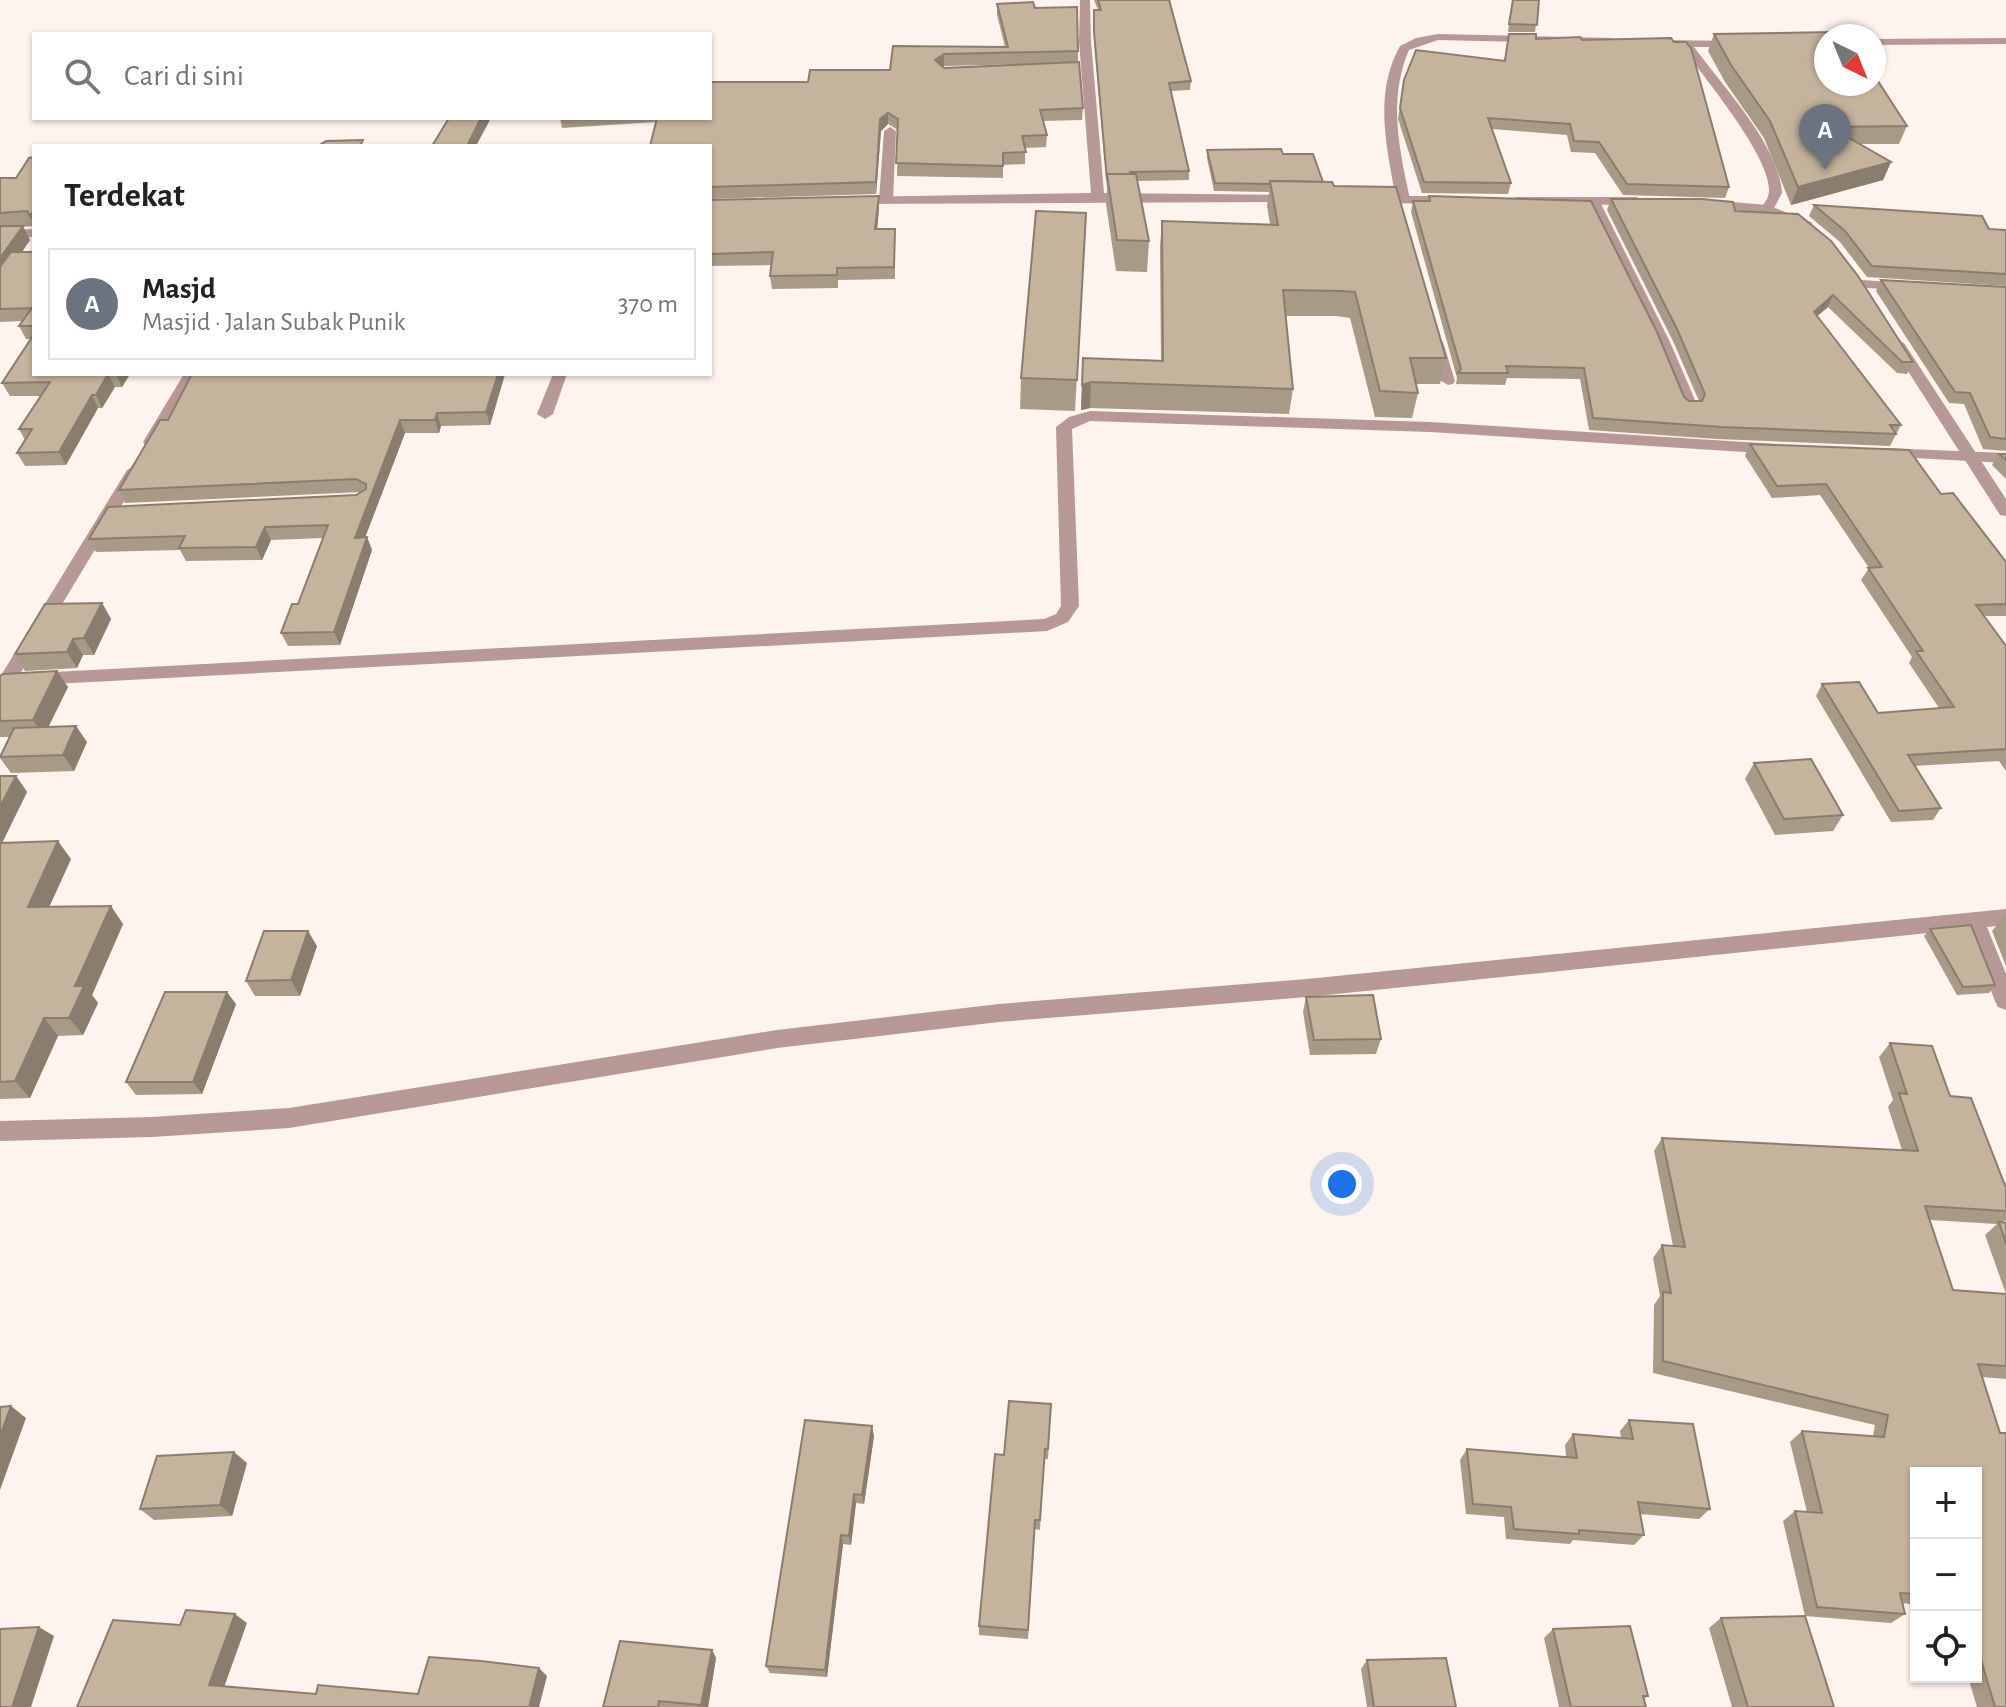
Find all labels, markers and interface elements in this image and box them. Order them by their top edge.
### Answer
north arrow [1814,24,1886,96]
search box [32,32,712,120]
icon: search [60,54,104,98]
text: Cari di sini [124,61,244,91]
pin: A [1799,104,1851,170]
text: Terdekat [64,179,185,213]
text: Masjd [142,274,216,304]
text: A [84,291,100,317]
text: 370 m [618,291,678,317]
text: Masjid · Jalan Subak Punik [142,309,405,335]
your location [1322,1164,1362,1204]
map controls [1910,1467,1982,1683]
button: + [1910,1467,1982,1539]
button: − [1910,1539,1982,1611]
button: locate [1910,1611,1982,1683]

